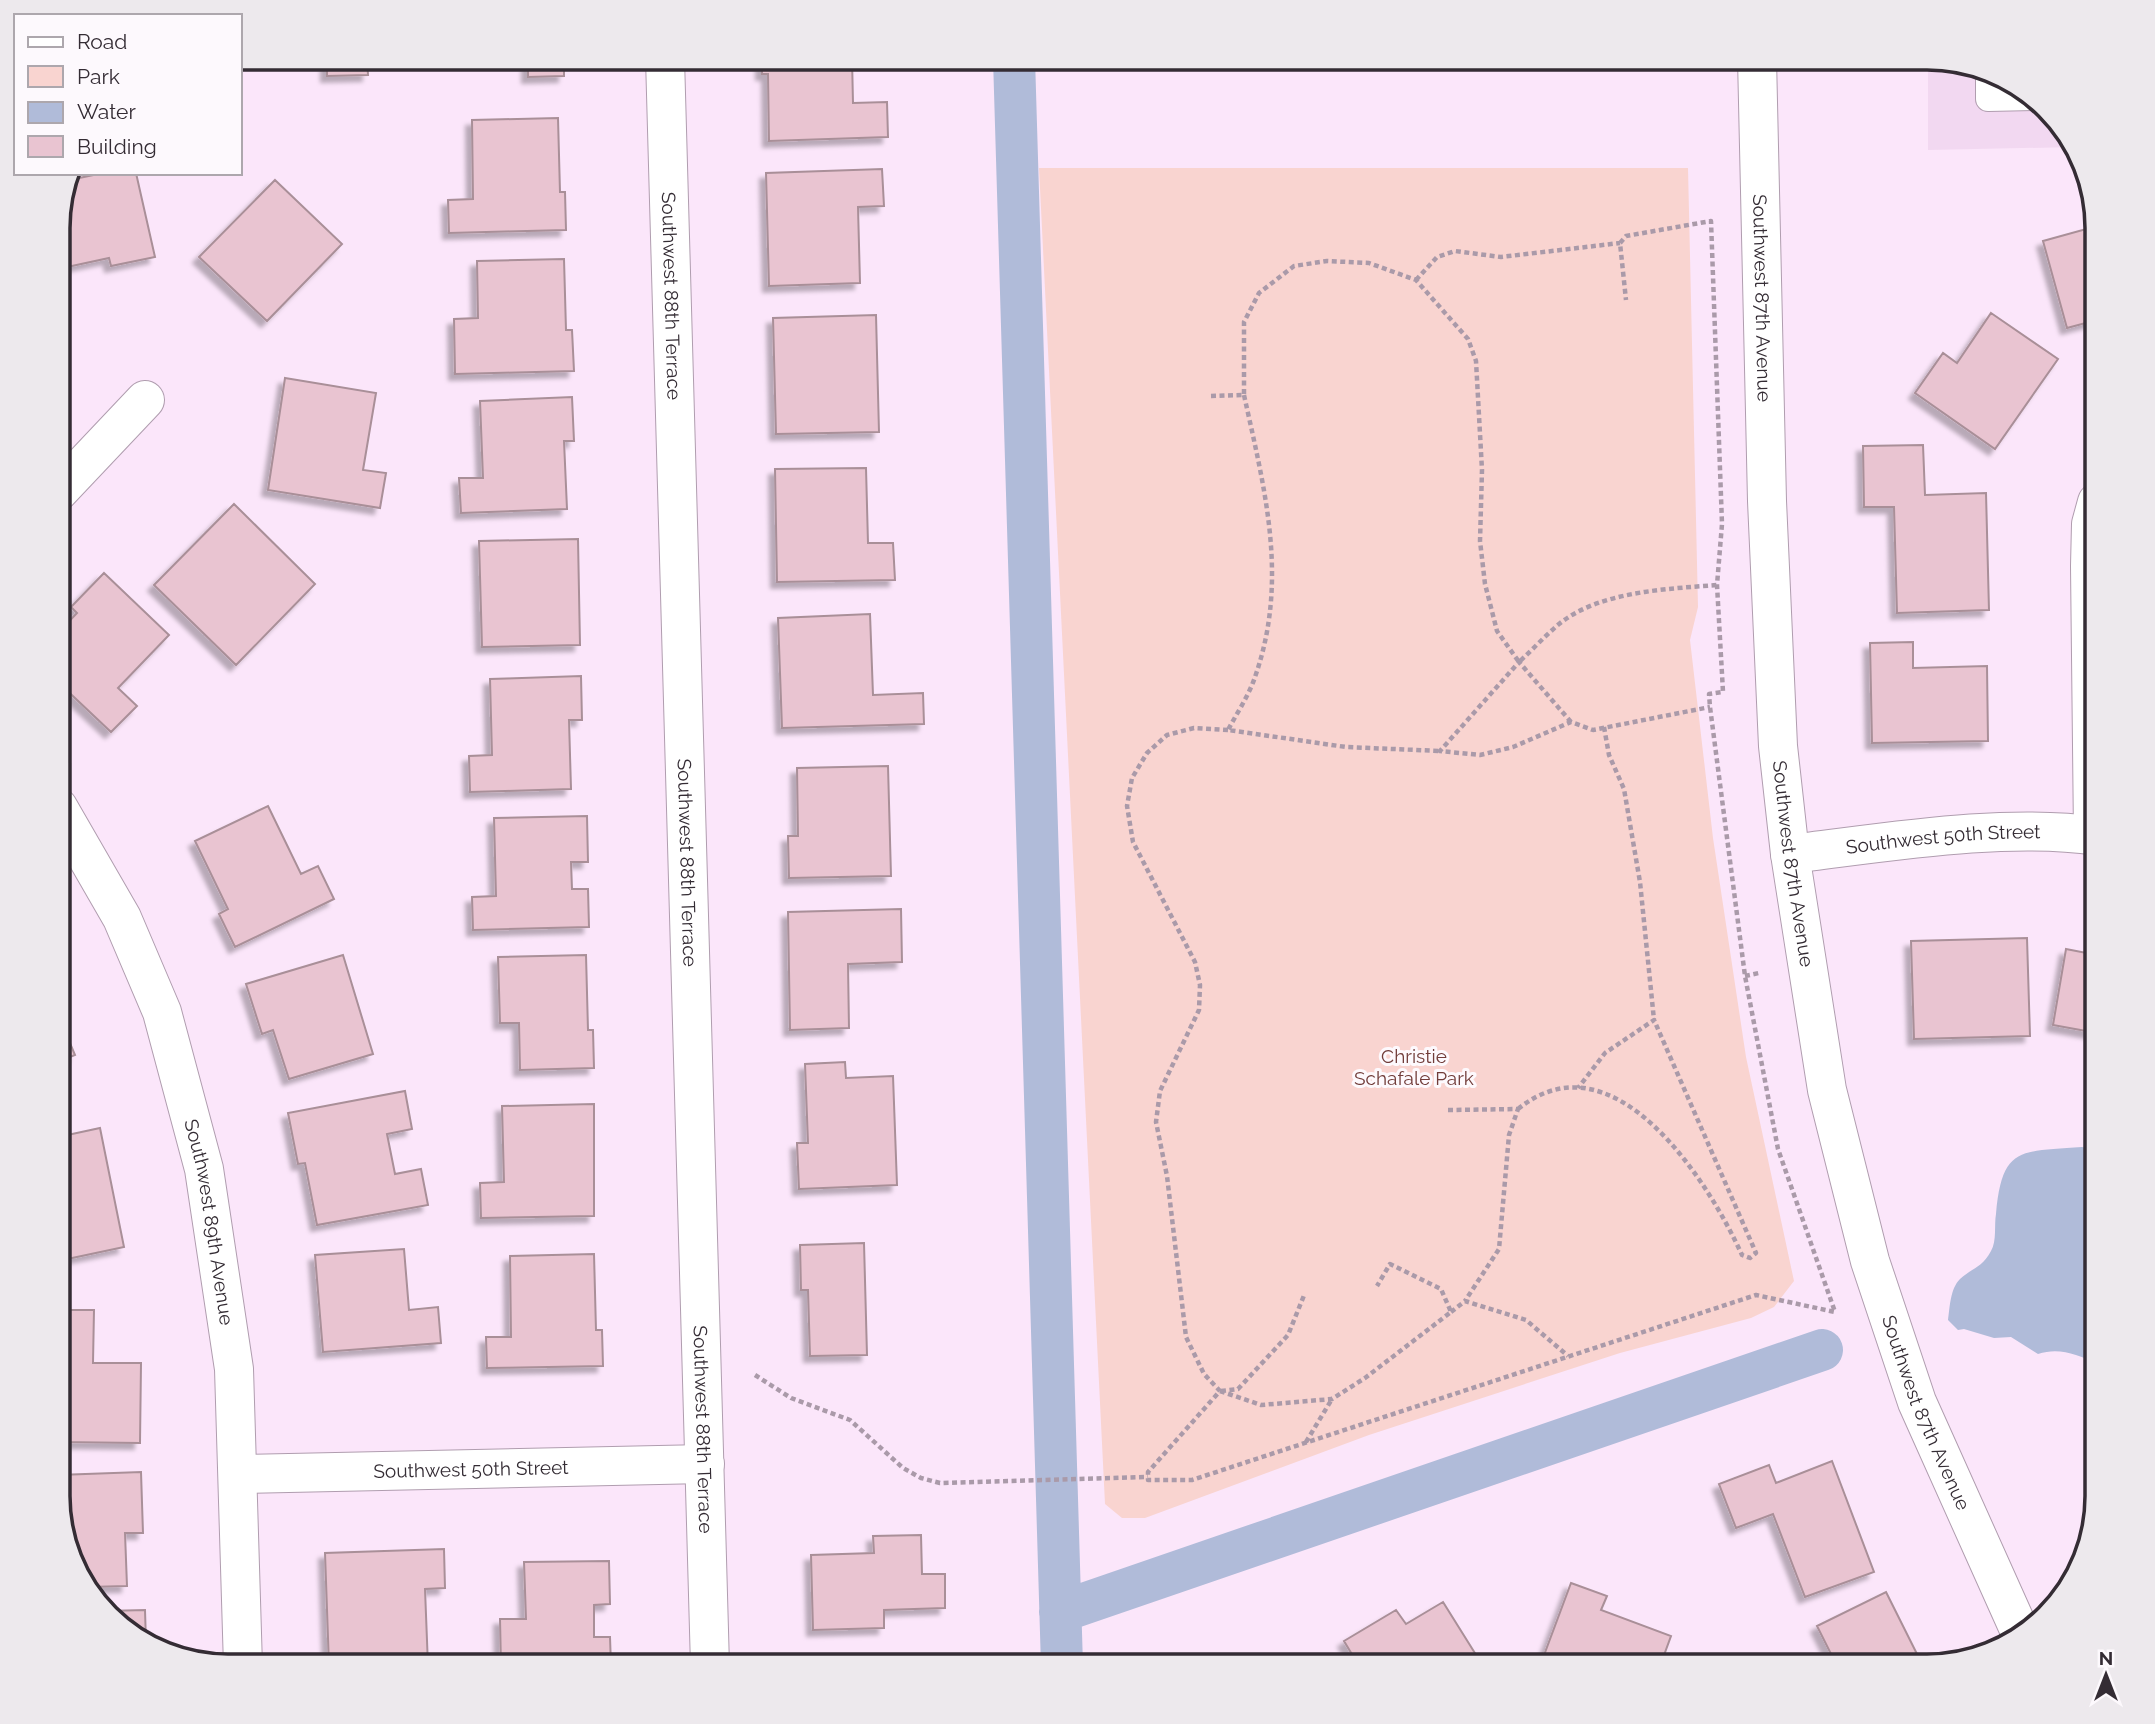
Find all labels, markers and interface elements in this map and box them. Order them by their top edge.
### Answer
legend [14,14,242,175]
text: Road [77,29,127,54]
text: Park [77,64,120,89]
text: Water [77,99,136,124]
text: Building [77,134,157,159]
street label: Southwest 88th Terrace [658,192,686,400]
street label: Southwest 87th Avenue [1749,194,1776,402]
street label: Southwest 88th Terrace [674,758,701,967]
street label: Southwest 87th Avenue [1769,759,1819,968]
street label: Southwest 50th Street [1844,820,2041,858]
park label: Christie Schafale Park [1354,1045,1474,1089]
street label: Southwest 89th Avenue [180,1117,238,1327]
street label: Southwest 87th Avenue [1878,1312,1975,1513]
street label: Southwest 88th Terrace [689,1325,717,1534]
street label: Southwest 50th Street [373,1456,569,1482]
north arrow [2071,1640,2141,1710]
text: N [2099,1647,2113,1669]

